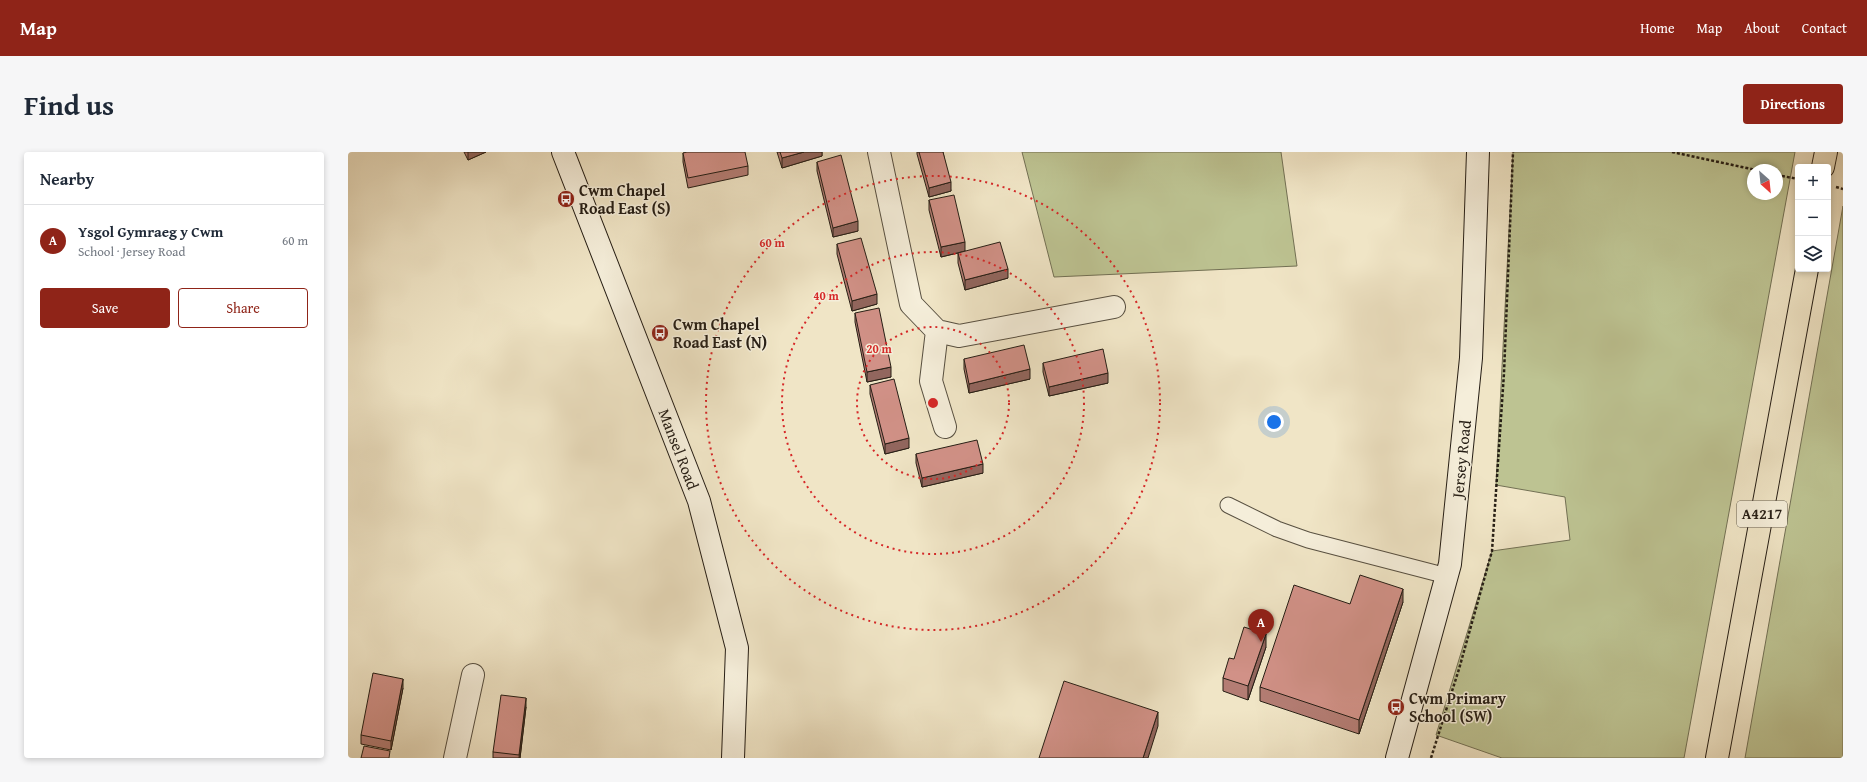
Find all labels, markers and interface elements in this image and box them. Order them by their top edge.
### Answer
text: Map [20,14,57,42]
text: Home [1640,18,1675,38]
text: Map [1697,18,1722,38]
text: About [1744,18,1780,38]
text: Contact [1802,18,1847,38]
text: Find us [24,84,114,125]
button: Directions [1743,84,1843,124]
north arrow [1747,164,1783,200]
map controls [1795,164,1831,272]
button: + [1795,164,1831,200]
text: Nearby [40,166,94,191]
place label: Cwm Chapel Road East (S) [579,178,671,220]
bus stop icon: Cwm Chapel Road East (S) [556,189,576,209]
button: − [1795,200,1831,236]
text: Ysgol Gymraeg y Cwm [78,221,223,242]
text: A [49,231,57,250]
text: 60 m [282,231,308,250]
text: 60 m [759,234,785,251]
button: layers [1795,236,1831,272]
text: School · Jersey Road [78,242,185,261]
text: 40 m [813,287,839,304]
button: Save [40,288,170,328]
button: Share [178,288,308,328]
place label: Cwm Chapel Road East (N) [673,312,767,354]
bus stop icon: Cwm Chapel Road East (N) [650,323,670,343]
text: 20 m [866,340,892,357]
centre of rings [926,396,940,410]
street label: Mansel Road [653,405,706,493]
your location [1264,412,1284,432]
street label: Jersey Road [1445,419,1477,501]
road number: A4217 [1737,501,1787,527]
pin: A [1248,609,1274,642]
place label: Cwm Primary School (SW) [1409,686,1507,728]
bus stop icon: Cwm Primary School (SW) [1386,697,1406,717]

